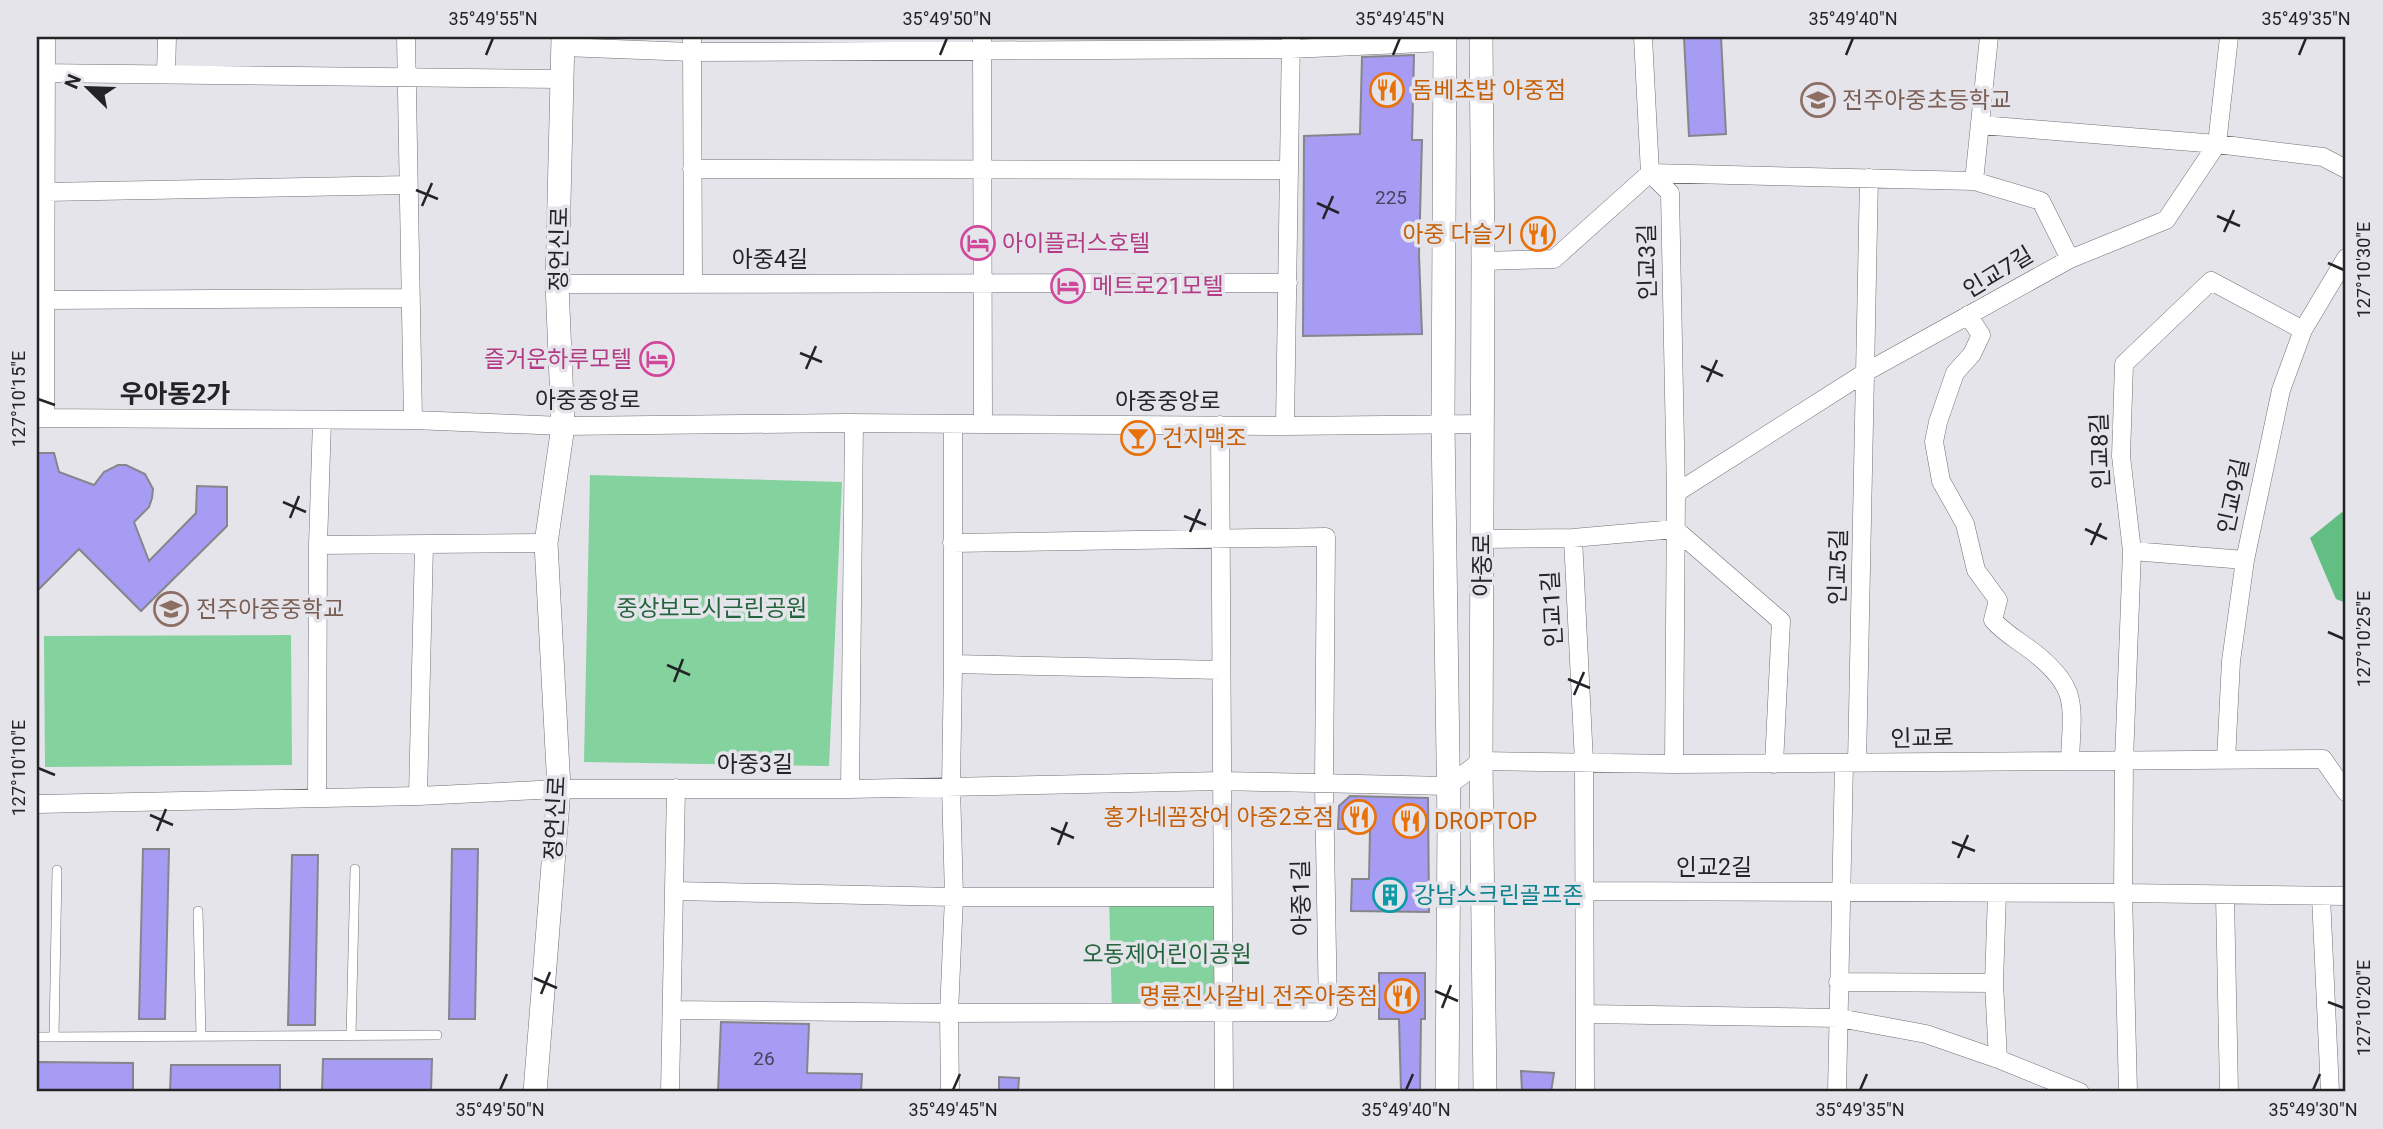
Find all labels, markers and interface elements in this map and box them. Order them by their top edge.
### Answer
text: 35°49'55"N [448,8,538,29]
text: 35°49'50"N [902,8,992,29]
text: 35°49'45"N [1355,8,1445,29]
text: 35°49'40"N [1808,8,1898,29]
text: 35°49'35"N [2261,8,2351,29]
north arrow [52,52,122,122]
text: N [60,71,86,92]
restaurant icon: 돔베초밥 아중점 [1368,71,1406,109]
place label: 돔베초밥 아중점 [1412,77,1566,104]
school or university icon: 전주아중초등학교 [1799,81,1837,119]
place label: 전주아중초등학교 [1842,87,2011,114]
house number: 225 [1375,186,1407,209]
street label: 정언신로 [545,206,574,292]
restaurant icon: 아중 다슬기 [1519,215,1557,253]
place label: 아중 다슬기 [1402,221,1514,248]
text: 127°10'30"E [2353,222,2374,318]
hotel icon: 아이플러스호텔 [959,224,997,262]
street label: 인교3길 [1633,224,1662,300]
place label: 아이플러스호텔 [1002,230,1150,257]
street label: 인교7길 [1959,241,2038,304]
street label: 아중4길 [732,246,808,273]
hotel icon: 메트로21모텔 [1049,267,1087,305]
place label: 메트로21모텔 [1092,273,1224,300]
hotel icon: 즐거운하루모텔 [638,340,676,378]
place label: 즐거운하루모텔 [484,346,632,373]
text: 127°10'15"E [8,351,29,447]
district label: 우아동2가 [120,379,230,409]
street label: 아중중앙로 [535,387,641,414]
street label: 아중중앙로 [1115,388,1221,415]
street label: 인교8길 [2086,412,2115,490]
bar icon: 건지맥조 [1119,419,1157,457]
place label: 건지맥조 [1162,425,1247,452]
street label: 인교9길 [2212,456,2255,536]
street label: 인교5길 [1824,529,1853,605]
street label: 아중로 [1469,533,1496,597]
street label: 인교1길 [1537,570,1568,648]
school or university icon: 전주아중중학교 [152,590,190,628]
text: 127°10'25"E [2353,591,2374,687]
park label: 중상보도시근린공원 [617,595,807,622]
place label: 전주아중중학교 [196,596,344,623]
text: 127°10'10"E [8,720,29,816]
street label: 인교로 [1890,724,1954,753]
street label: 아중3길 [717,751,793,778]
street label: 정언신로 [540,775,571,861]
restaurant icon: 홍가네꼼장어 아중2호점 [1340,798,1378,836]
restaurant icon: DROPTOP [1391,802,1429,840]
place label: 홍가네꼼장어 아중2호점 [1104,804,1334,831]
place label: DROPTOP [1434,808,1537,835]
street label: 인교2길 [1676,854,1752,881]
street label: 아중1길 [1287,860,1316,936]
building icon: 강남스크린골프존 [1371,876,1409,914]
place label: 강남스크린골프존 [1414,882,1583,909]
park label: 오동제어린이공원 [1082,941,1252,968]
text: 127°10'20"E [2353,960,2374,1056]
restaurant icon: 명륜진사갈비 전주아중점 [1383,977,1421,1015]
place label: 명륜진사갈비 전주아중점 [1140,983,1378,1010]
house number: 26 [753,1047,775,1070]
text: 35°49'50"N [455,1099,545,1120]
text: 35°49'45"N [908,1099,998,1120]
text: 35°49'40"N [1361,1099,1451,1120]
text: 35°49'35"N [1815,1099,1905,1120]
text: 35°49'30"N [2268,1099,2358,1120]

